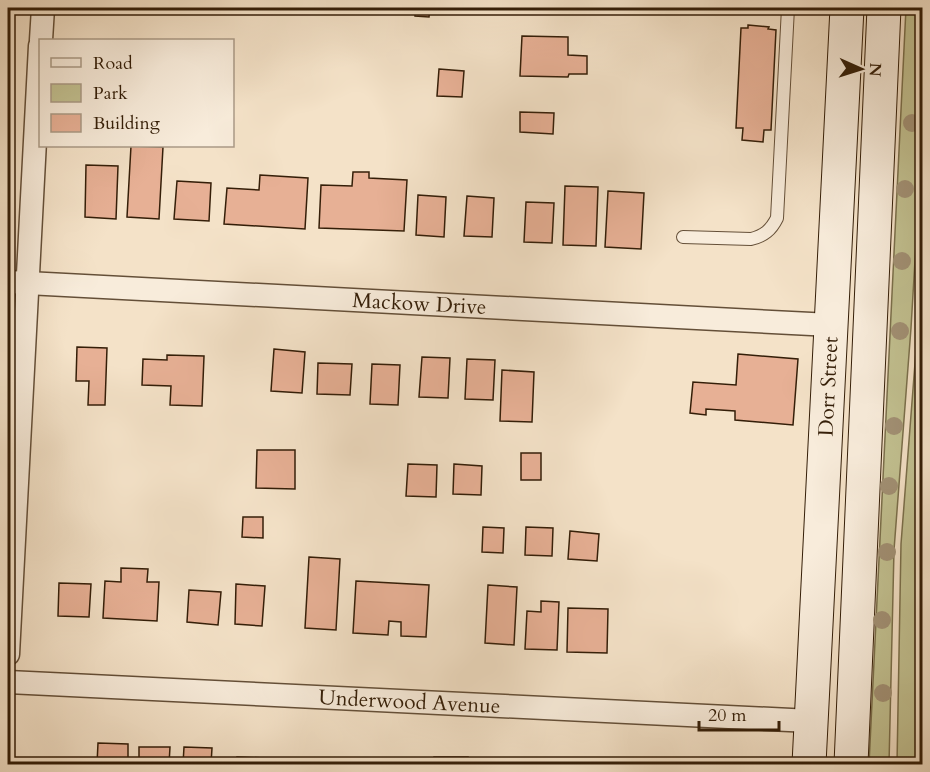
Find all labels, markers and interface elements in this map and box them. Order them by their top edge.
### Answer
legend [39,39,234,147]
north arrow [831,39,891,99]
text: Road [93,51,133,76]
text: N [864,62,886,77]
text: Park [93,81,128,106]
text: Building [93,111,161,136]
street label: Mackow Drive [352,286,487,321]
street label: Dorr Street [811,335,845,437]
street label: Underwood Avenue [318,683,501,720]
scale bar [699,694,778,732]
text: 20 m [708,703,747,728]

